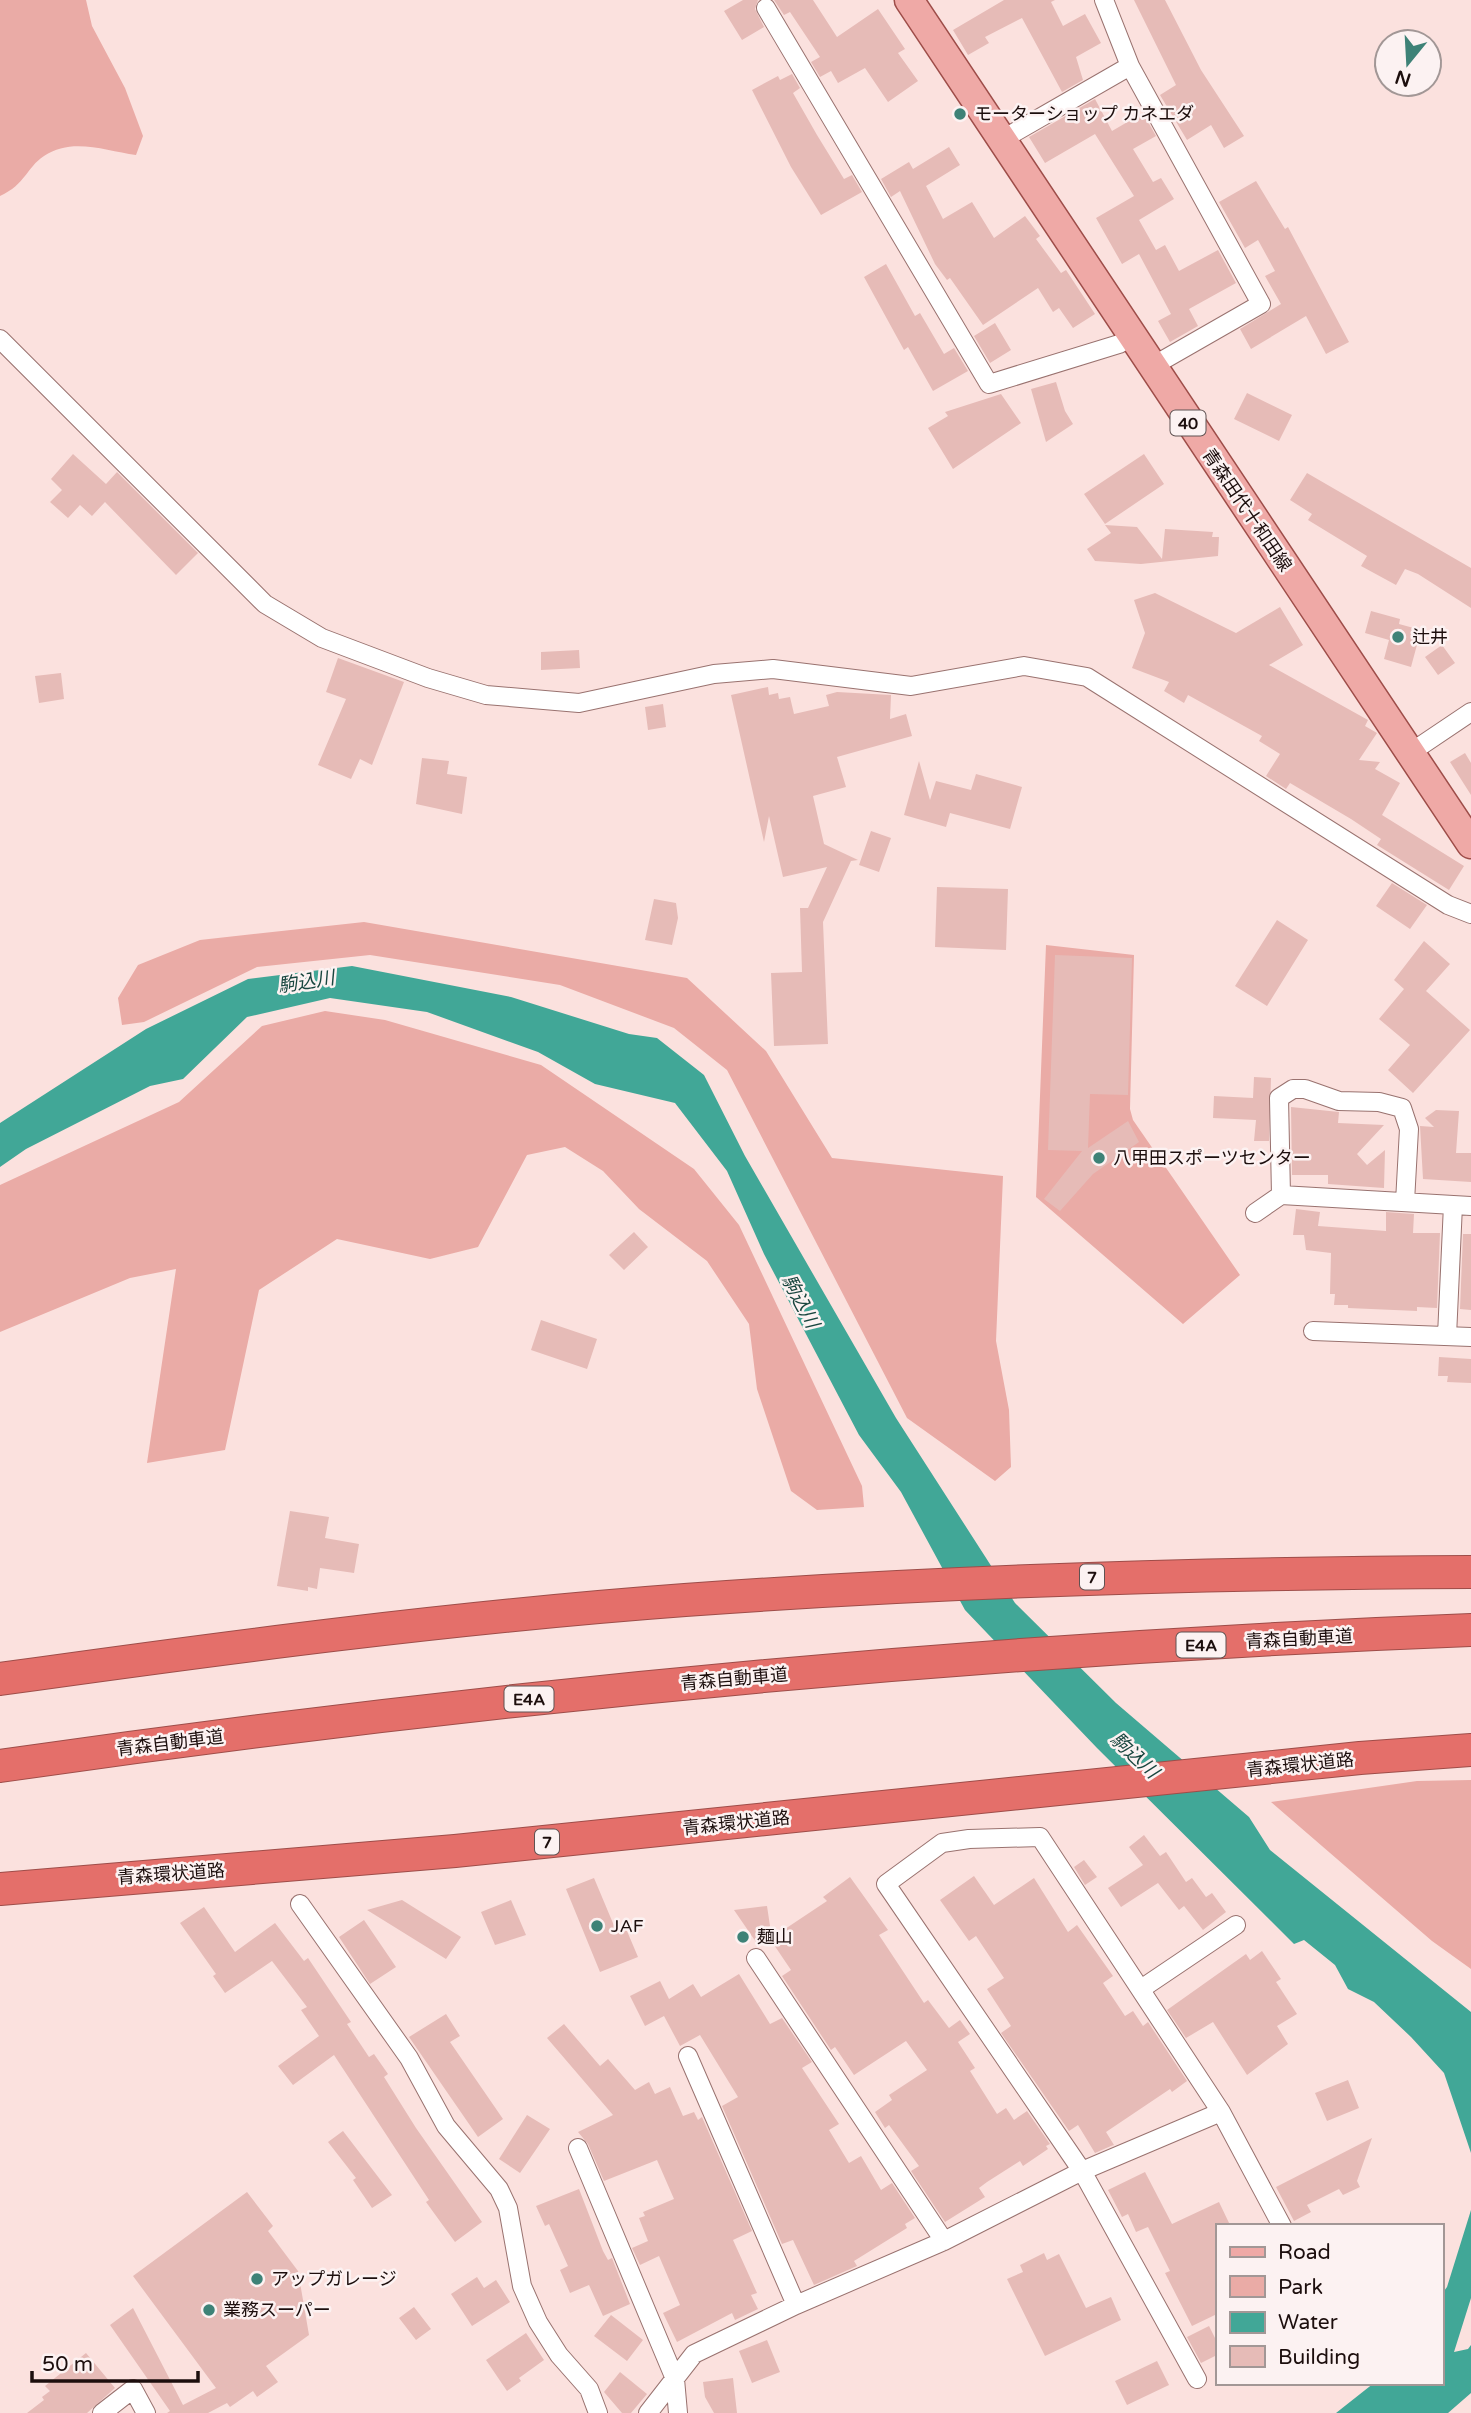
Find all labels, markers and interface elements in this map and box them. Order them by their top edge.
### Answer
north arrow [1373,28,1443,98]
text: N [1392,65,1414,91]
place label: モーターショップ カネエダ [974,103,1194,125]
marker: モーターショップ カネエダ [952,106,968,122]
road number: 40 [1170,410,1206,436]
street label: 青森田代十和田線 [1198,444,1296,576]
place label: 辻井 [1412,626,1448,648]
marker: 辻井 [1390,629,1406,645]
water label: 駒込川 [276,966,338,997]
place label: 八甲田スポーツセンター [1113,1147,1311,1169]
marker: 八甲田スポーツセンター [1091,1150,1107,1166]
water label: 駒込川 [777,1271,824,1334]
road number: 7 [1080,1564,1104,1590]
street label: 青森自動車道 [1244,1625,1354,1653]
road number: E4A [1176,1632,1226,1658]
street label: 青森自動車道 [679,1663,789,1695]
road number: E4A [504,1686,554,1712]
street label: 青森自動車道 [115,1726,225,1760]
water label: 駒込川 [1106,1728,1164,1785]
street label: 青森環状道路 [1245,1748,1355,1782]
street label: 青森環状道路 [681,1806,791,1840]
road number: 7 [535,1830,559,1854]
street label: 青森環状道路 [116,1859,226,1889]
place label: JAF [611,1915,644,1937]
marker: JAF [589,1918,605,1934]
place label: 麺山 [757,1926,793,1948]
marker: 麺山 [735,1929,751,1945]
legend [1216,2224,1443,2385]
text: Road [1278,2240,1331,2265]
place label: アップガレージ [271,2268,397,2290]
marker: アップガレージ [249,2271,265,2287]
text: Park [1278,2275,1323,2300]
place label: 業務スーパー [223,2299,331,2321]
marker: 業務スーパー [201,2302,217,2318]
text: Water [1278,2310,1338,2335]
scale bar [32,2340,198,2384]
text: Building [1278,2345,1360,2370]
text: 50 m [42,2352,93,2377]

